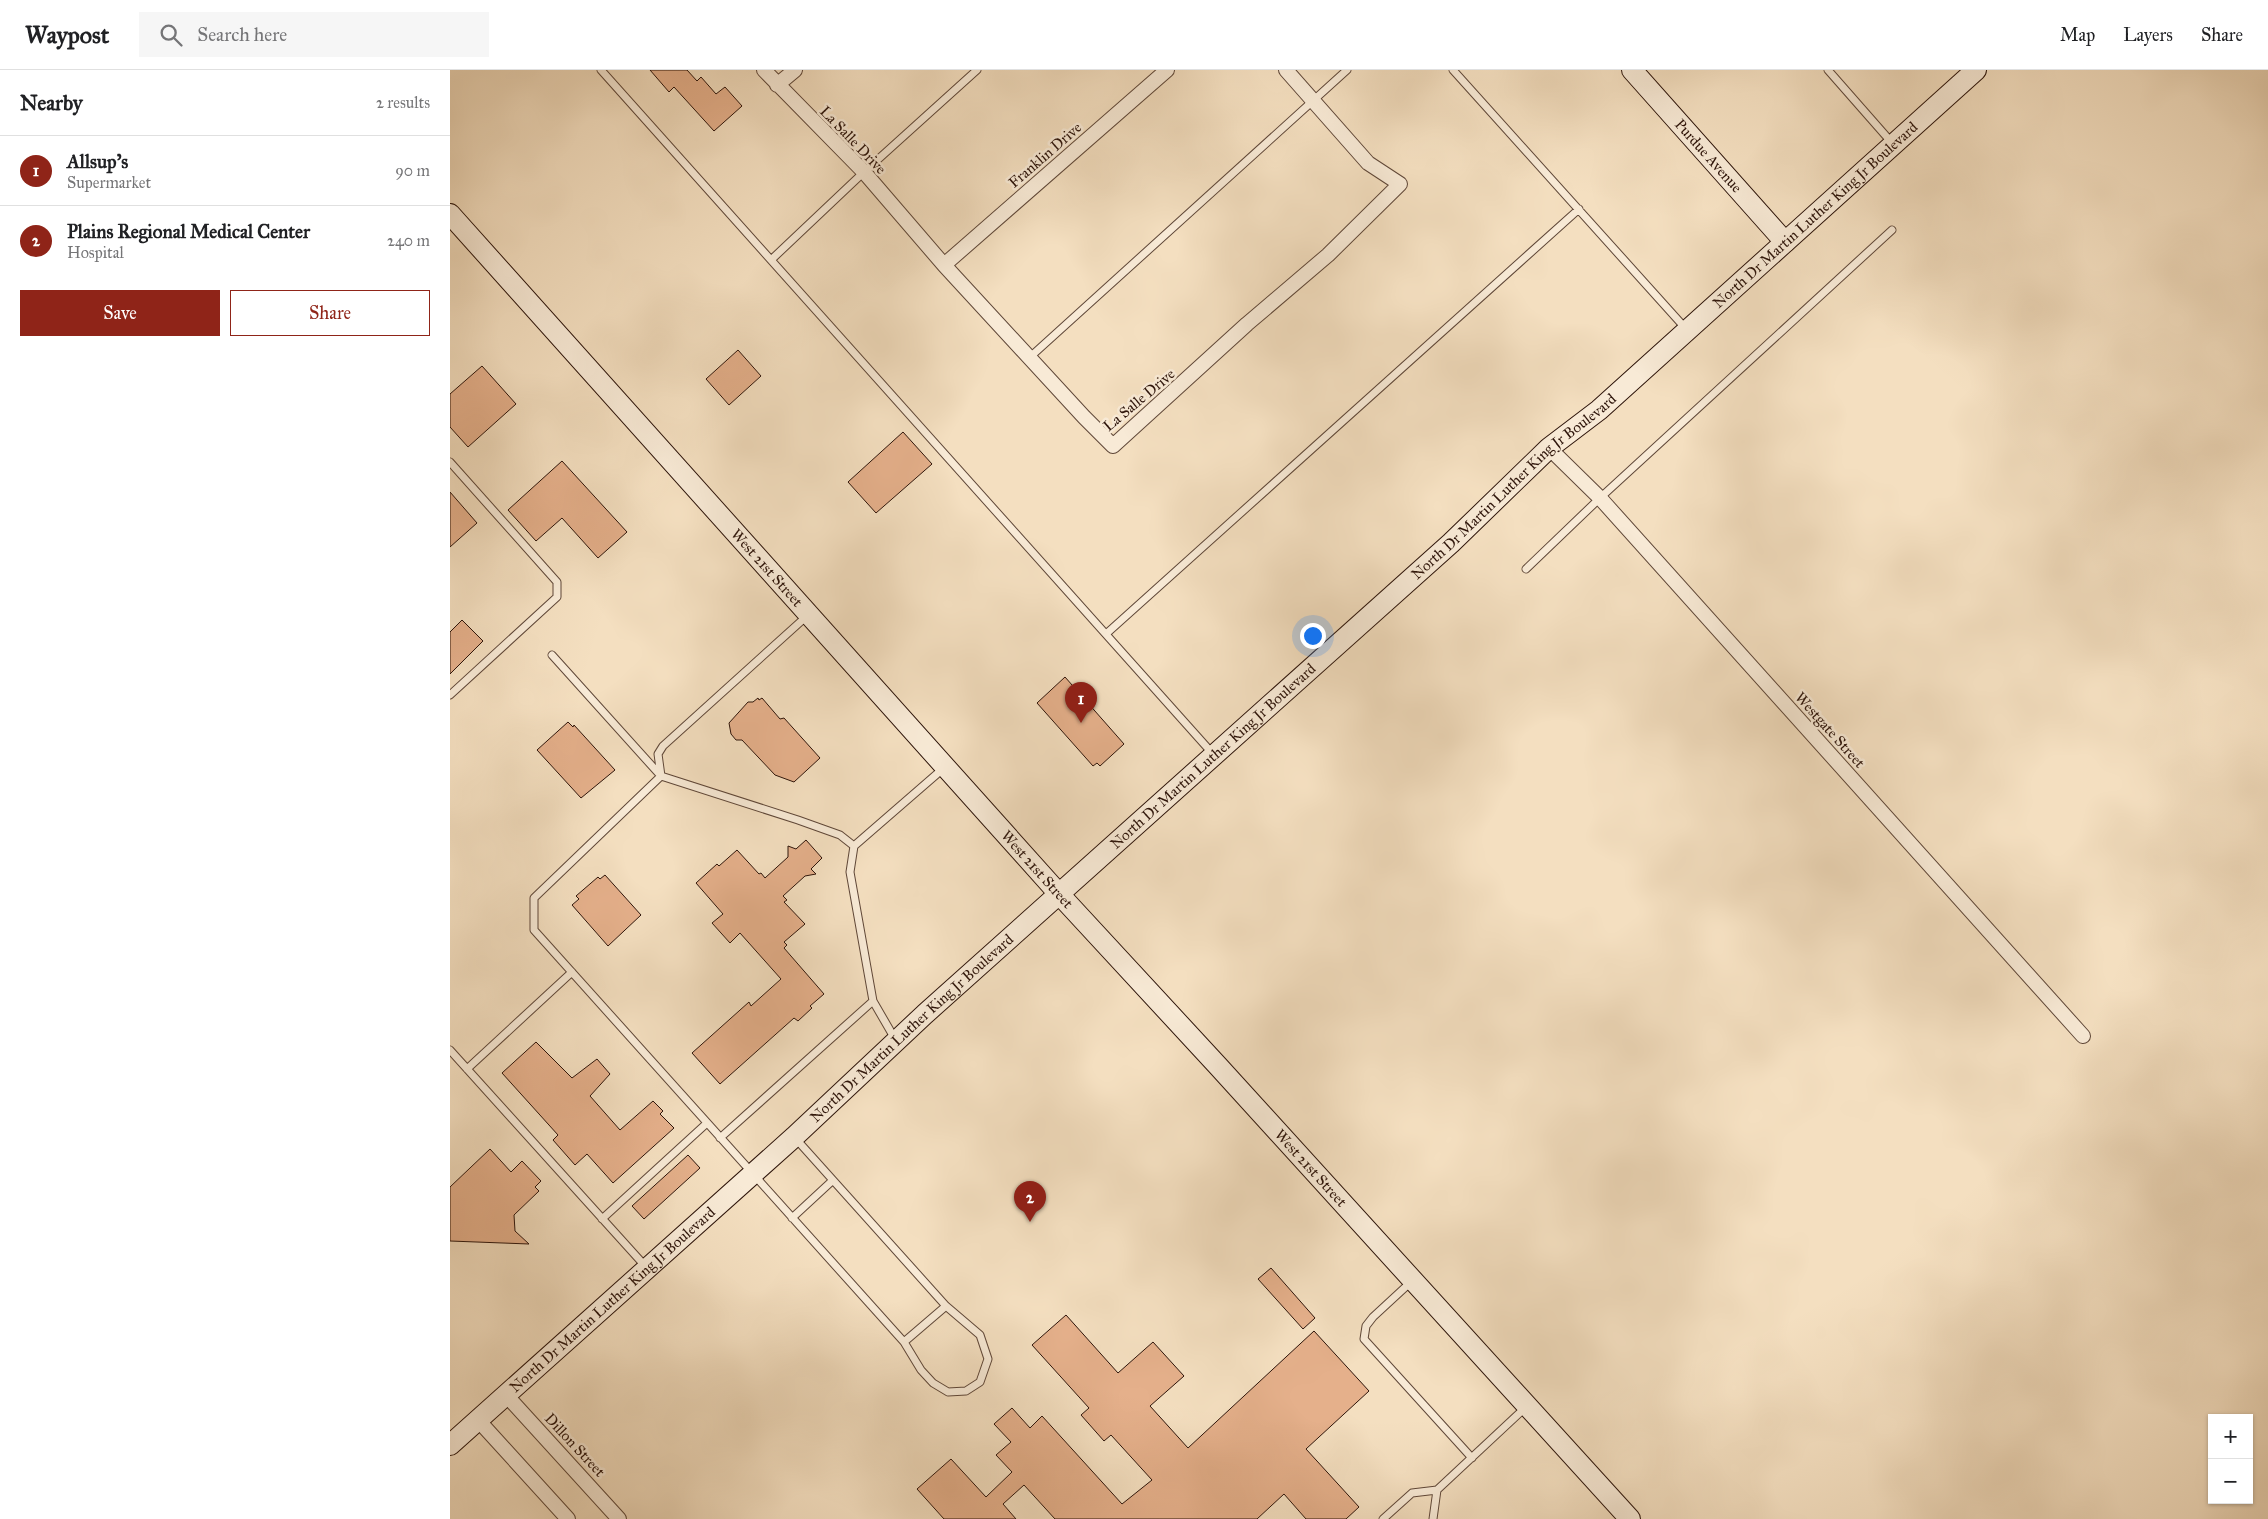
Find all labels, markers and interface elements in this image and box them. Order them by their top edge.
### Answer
search box [139,12,489,57]
text: Waypost [25,20,109,50]
icon: search [157,21,185,49]
text: Search here [197,23,287,46]
text: Map [2060,24,2095,46]
text: Layers [2123,24,2173,46]
text: Share [2201,24,2243,46]
text: Nearby [20,90,83,116]
text: 2 results [376,93,430,112]
street label: La Salle Drive [816,102,890,178]
street label: Purdue Avenue [1671,115,1746,196]
street label: Franklin Drive [1005,118,1085,192]
street label: North Dr Martin Luther King Jr Boulevard [1709,118,1922,312]
text: Allsup's [67,150,128,173]
text: 1 [33,161,39,180]
text: 90 m [395,161,430,180]
text: Supermarket [67,173,151,192]
text: Plains Regional Medical Center [67,220,310,243]
text: 2 [32,231,40,250]
text: 240 m [387,231,430,250]
text: Hospital [67,243,124,262]
button: Save [20,290,220,336]
button: Share [230,290,430,336]
street label: La Salle Drive [1100,365,1178,435]
street label: North Dr Martin Luther King Jr Boulevard [1408,390,1620,583]
street label: West 21st Street [727,525,807,611]
your location [1300,623,1326,649]
street label: North Dr Martin Luther King Jr Boulevard [1107,659,1320,853]
pin: 1 [1065,682,1097,723]
street label: Westgate Street [1791,688,1869,772]
street label: West 21st Street [998,827,1077,913]
street label: North Dr Martin Luther King Jr Boulevard [806,930,1017,1126]
street label: West 21st Street [1271,1126,1351,1211]
pin: 2 [1014,1181,1046,1222]
street label: North Dr Martin Luther King Jr Boulevard [506,1203,719,1396]
street label: Dillon Street [541,1409,609,1481]
map controls [2208,1414,2253,1504]
button: + [2208,1414,2253,1459]
button: − [2208,1459,2253,1504]

